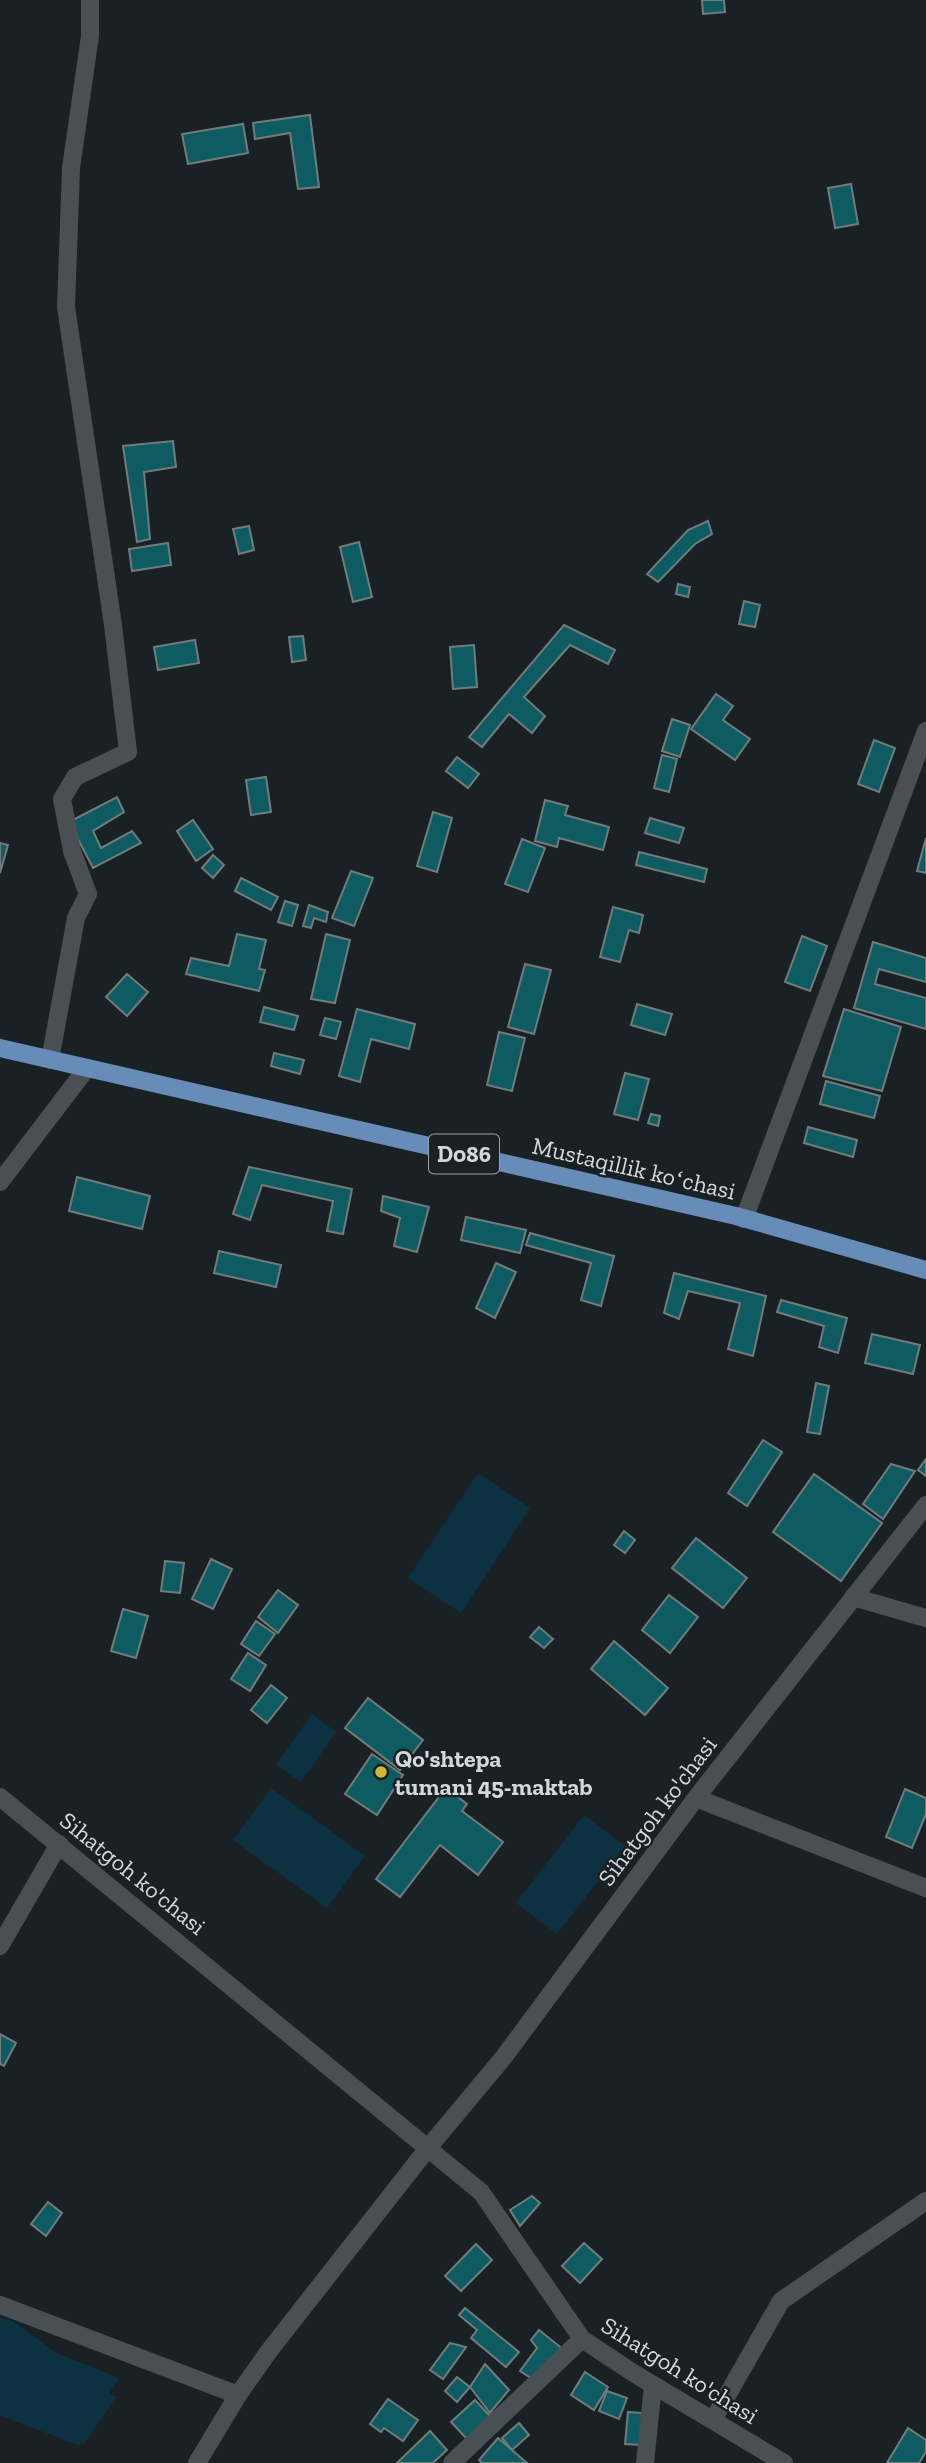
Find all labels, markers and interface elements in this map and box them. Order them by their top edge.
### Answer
street label: Mustaqillik koʻchasi [529,1130,739,1206]
road number: D086 [429,1134,499,1174]
street label: Sihatgoh ko'chasi [591,1730,723,1891]
place label: Qo'shtepa tumani 45-maktab [395,1744,593,1801]
marker: Qo'shtepa tumani 45-maktab [373,1764,389,1780]
street label: Sihatgoh ko'chasi [54,1805,212,1941]
street label: Sihatgoh ko'chasi [596,2310,764,2430]

